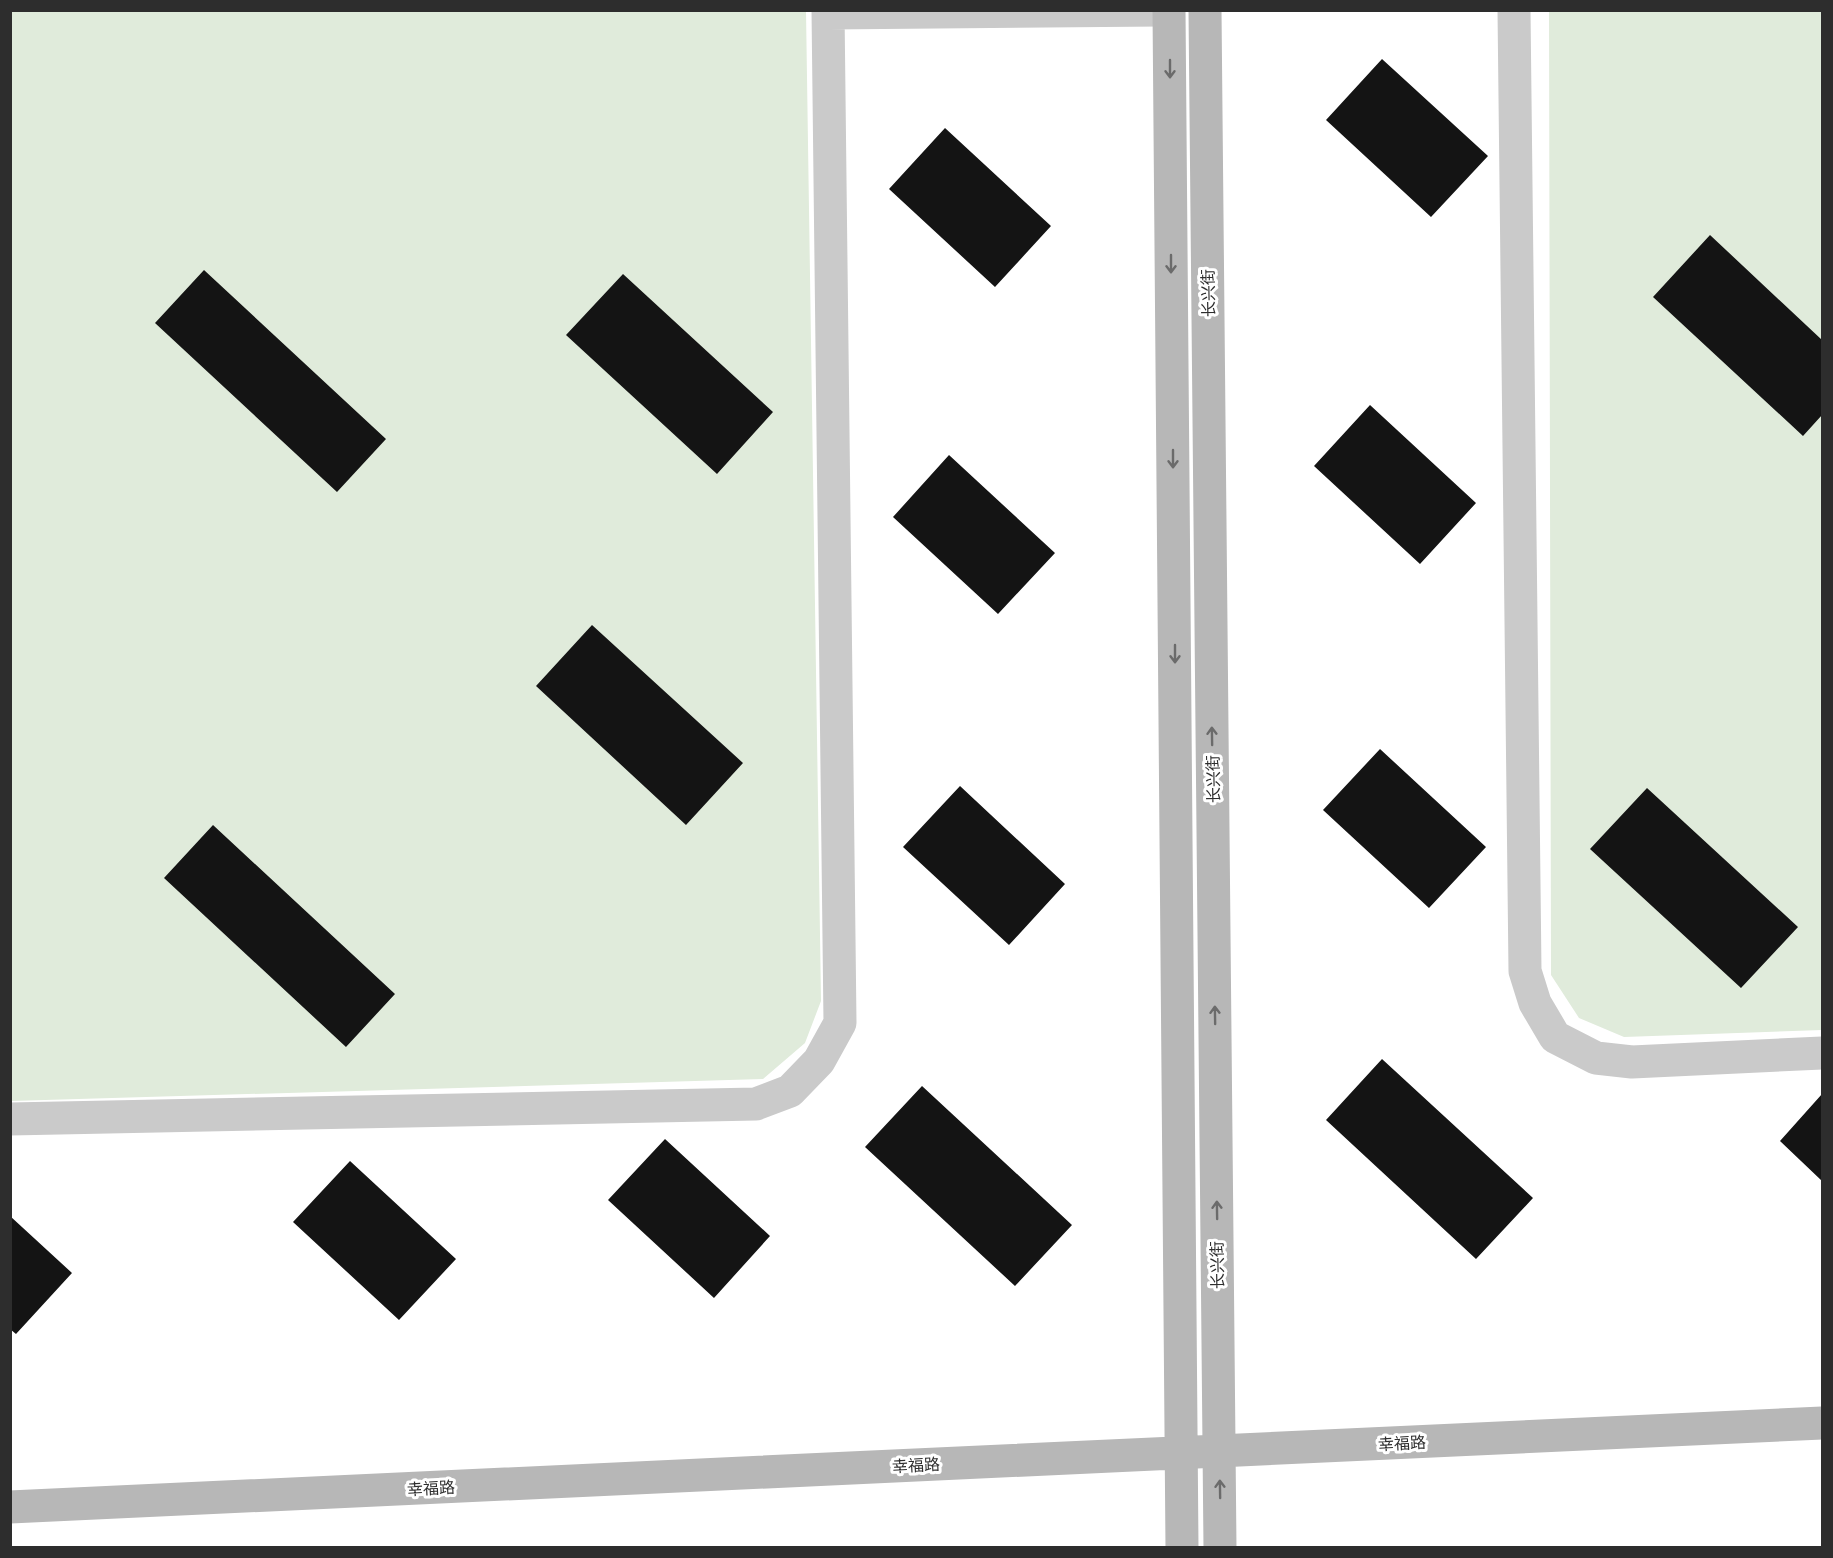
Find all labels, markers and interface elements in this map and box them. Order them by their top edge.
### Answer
one-way arrow [1164,58,1176,78]
one-way arrow [1165,253,1177,273]
street label: 长兴街 [1199,269,1218,317]
one-way arrow [1167,448,1179,468]
one-way arrow [1169,643,1181,663]
one-way arrow [1206,727,1218,747]
street label: 长兴街 [1204,755,1223,803]
one-way arrow [1209,1006,1221,1026]
one-way arrow [1211,1201,1223,1221]
street label: 长兴街 [1208,1241,1227,1289]
street label: 幸福路 [1378,1433,1426,1454]
street label: 幸福路 [892,1455,940,1476]
street label: 幸福路 [407,1478,455,1499]
one-way arrow [1214,1480,1226,1500]

